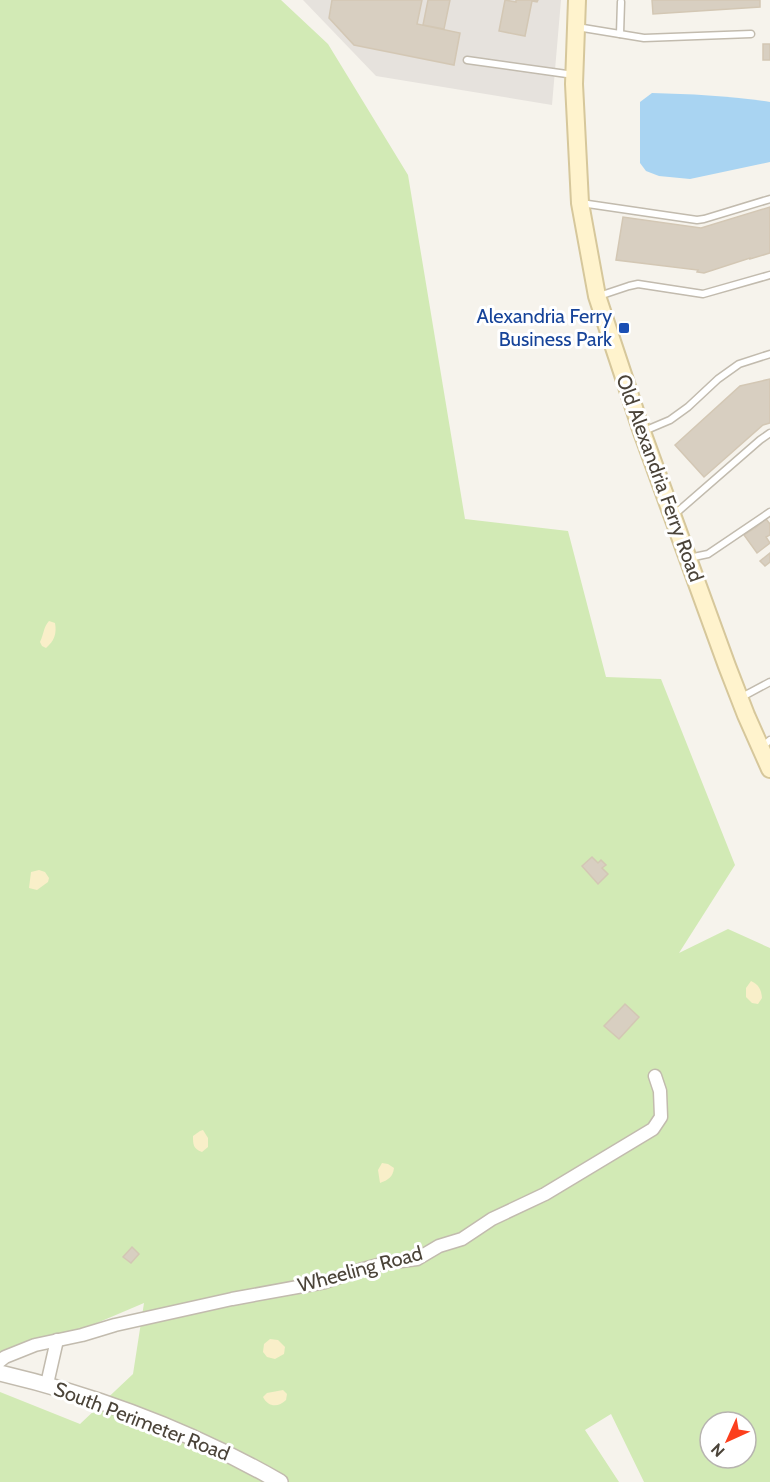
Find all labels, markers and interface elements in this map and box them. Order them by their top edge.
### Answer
place label: Alexandria Ferry Business Park [477,304,612,351]
marker: Alexandria Ferry Business Park [617,321,631,335]
street label: Old Alexandria Ferry Road [611,371,709,585]
street label: Wheeling Road [295,1241,425,1297]
street label: South Perimeter Road [51,1376,233,1466]
north arrow [698,1410,758,1470]
text: N [707,1440,728,1461]

